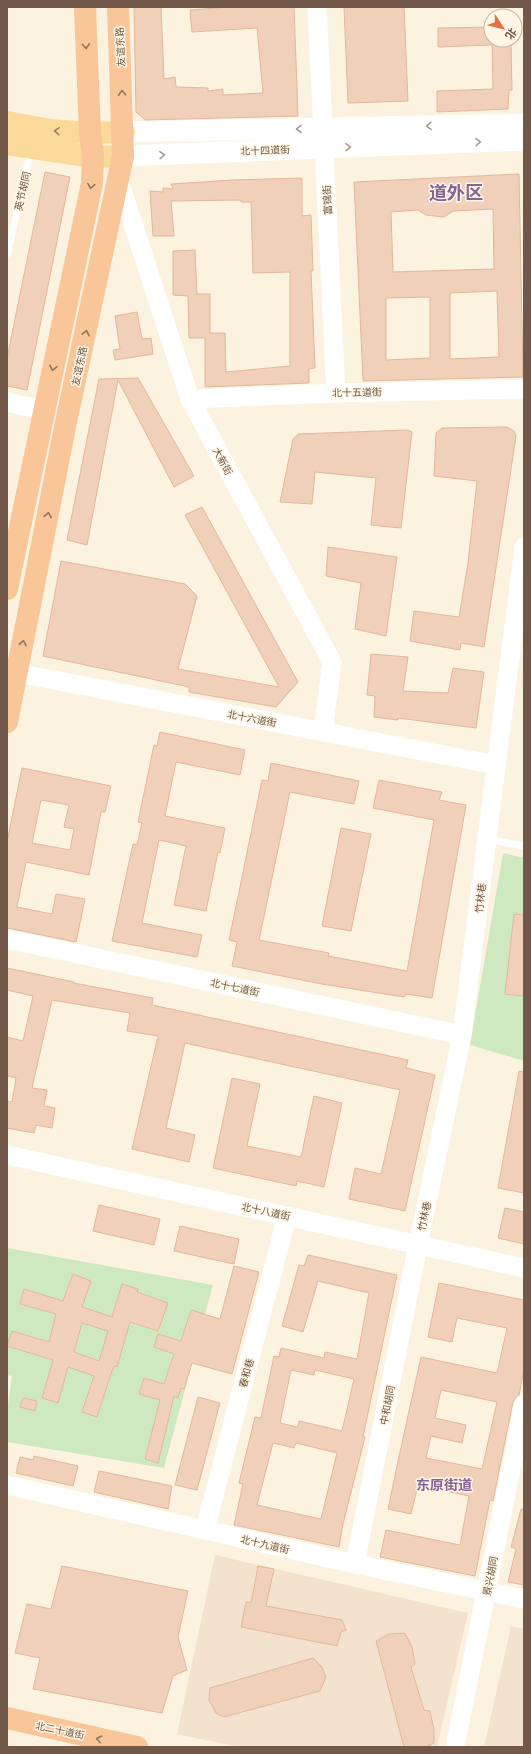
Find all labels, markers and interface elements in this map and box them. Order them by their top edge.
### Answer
north arrow [483,8,523,48]
text: 北 [503,26,520,42]
street label: 友谊东路 [113,27,127,67]
one-way arrow [82,43,90,49]
one-way arrow [117,90,126,96]
one-way arrow [426,122,432,130]
one-way arrow [296,124,302,133]
one-way arrow [54,126,60,135]
one-way arrow [475,137,481,146]
street label: 北十四道街 [240,143,290,157]
one-way arrow [345,143,351,151]
one-way arrow [159,150,165,159]
street label: 英节胡同 [12,170,32,212]
district label: 道外区 [429,181,483,203]
one-way arrow [87,183,96,189]
street label: 富锦街 [320,185,334,215]
one-way arrow [81,330,89,336]
street label: 友谊东路 [69,345,89,387]
one-way arrow [49,364,57,371]
street label: 北十五道街 [332,386,382,398]
street label: 大新街 [211,445,235,477]
one-way arrow [43,512,52,519]
one-way arrow [18,640,27,646]
street label: 北十六道街 [226,707,278,729]
street label: 竹林巷 [472,882,488,914]
street label: 北十七道街 [209,976,261,998]
street label: 北十八道街 [240,1200,292,1222]
street label: 竹林巷 [415,1200,433,1232]
street label: 春和巷 [236,1357,256,1389]
street label: 中和胡同 [377,1384,397,1426]
district label: 东原街道 [416,1476,472,1493]
street label: 北十九道街 [239,1533,291,1555]
street label: 景兴胡同 [480,1555,500,1597]
street label: 北二十道街 [34,1719,86,1741]
one-way arrow [96,1735,102,1743]

